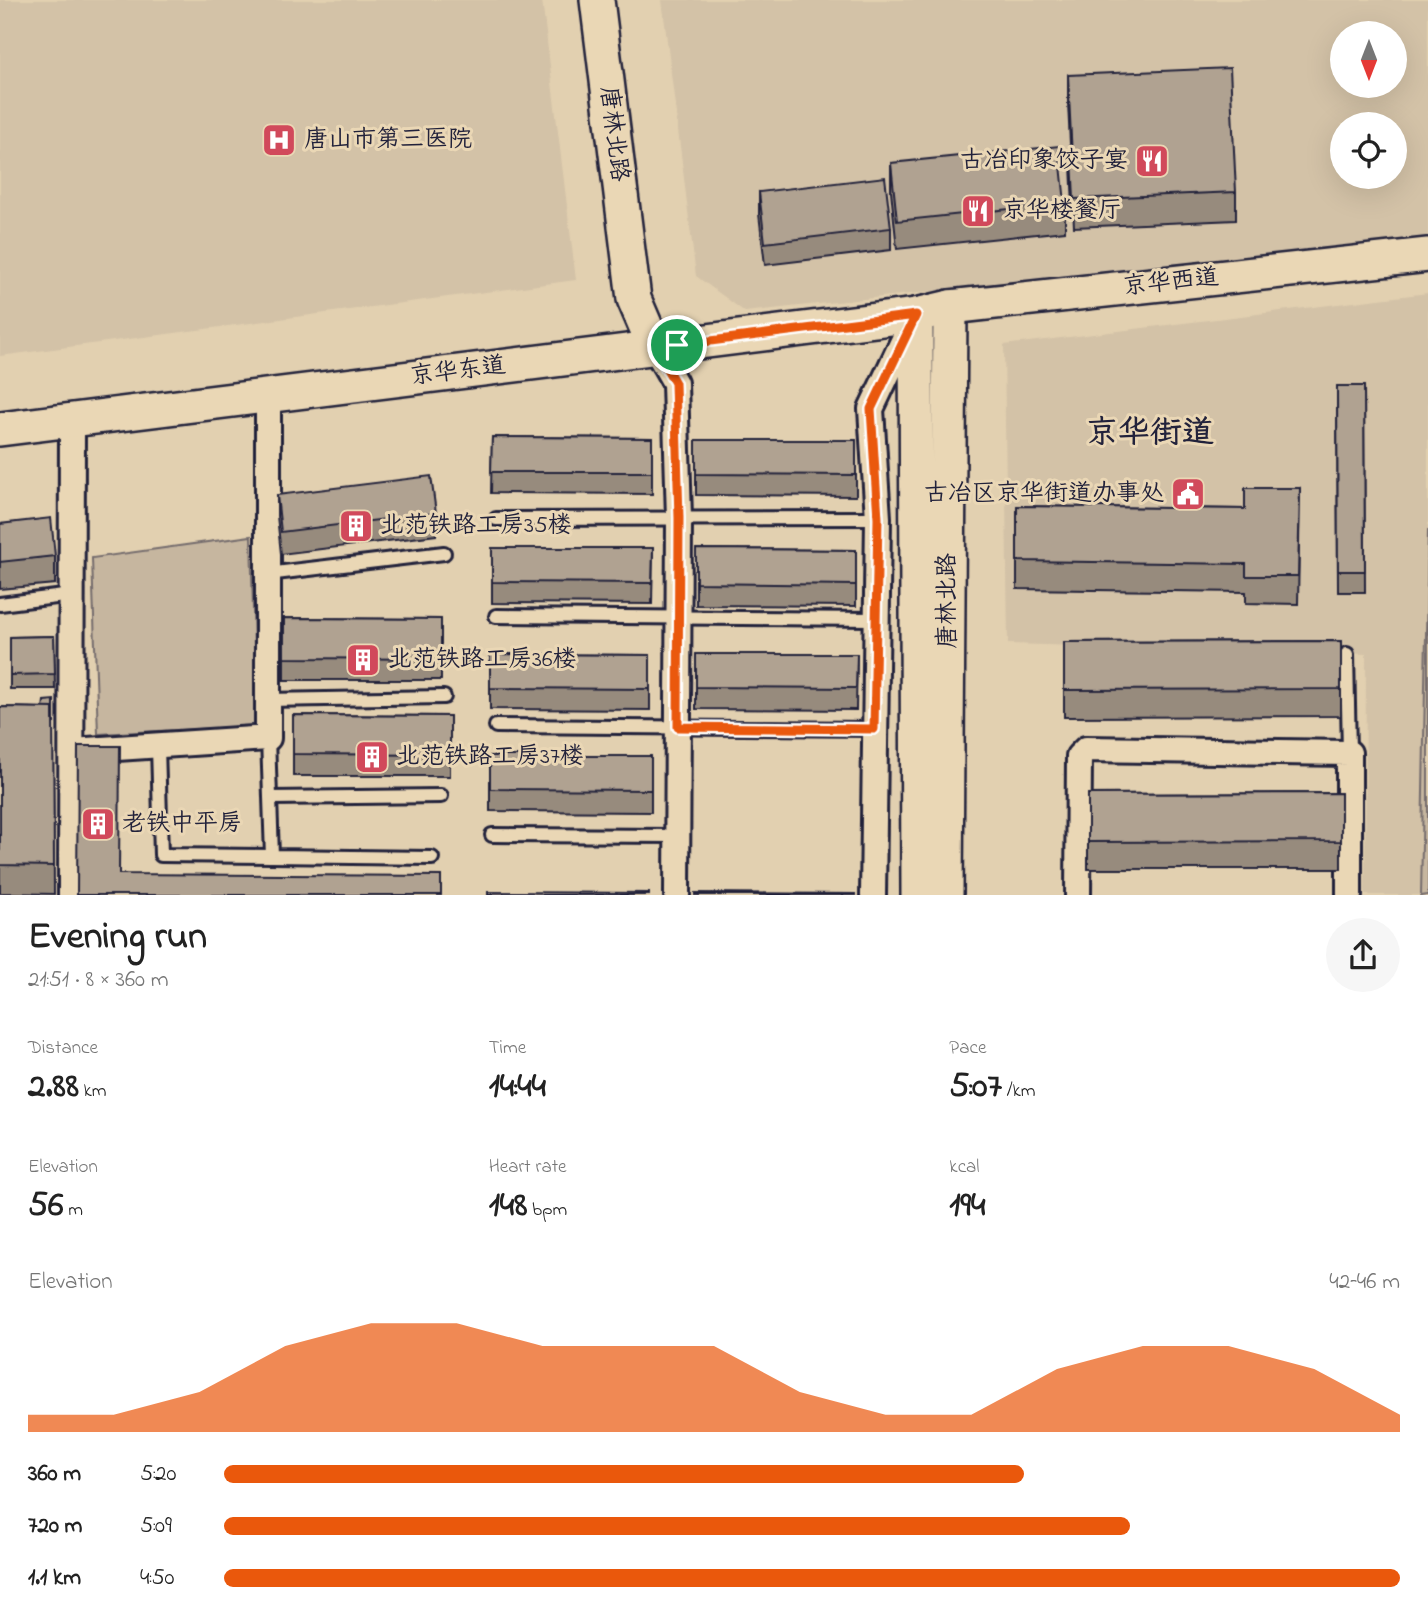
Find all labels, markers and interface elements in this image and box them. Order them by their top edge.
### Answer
north arrow [1330,21,1407,98]
map controls [1330,21,1407,189]
street label: 唐林北路 [590,84,636,184]
button: locate [1330,112,1407,189]
hospital icon: 唐山市第三医院 [260,121,298,159]
place label: 唐山市第三医院 [304,123,472,158]
restaurant icon: 古冶印象饺子宴 [1133,142,1171,180]
place label: 古冶印象饺子宴 [960,144,1128,179]
restaurant icon: 京华楼餐厅 [959,192,997,230]
place label: 京华楼餐厅 [1002,194,1122,229]
street label: 京华西道 [1121,261,1221,305]
pin [647,315,707,375]
icon: arrive [658,326,696,364]
street label: 京华东道 [408,349,508,395]
district label: 京华街道 [1086,411,1214,458]
public building icon: 古冶区京华街道办事处 [1169,475,1207,513]
place label: 古冶区京华街道办事处 [924,477,1164,512]
building icon: 北范铁路工房35楼 [337,507,375,545]
place label: 北范铁路工房35楼 [380,509,572,544]
street label: 唐林北路 [931,553,966,649]
building icon: 北范铁路工房36楼 [344,641,382,679]
place label: 北范铁路工房36楼 [388,643,576,678]
building icon: 北范铁路工房37楼 [353,738,391,776]
place label: 北范铁路工房37楼 [396,740,584,775]
building icon: 老铁中平房 [79,805,117,843]
place label: 老铁中平房 [122,807,242,842]
text: Evening run [28,910,207,966]
button: share [1326,918,1400,992]
text: 21:51 · 8 × 360 m [28,964,169,997]
text: Distance [28,1035,98,1062]
text: Time [489,1035,526,1062]
text: Pace [949,1035,986,1062]
text: 2.88 [28,1062,79,1113]
text: 14:44 [489,1062,546,1113]
text: 5:07 [949,1062,1002,1113]
text: km [79,1078,107,1105]
text: /km [1002,1078,1036,1105]
text: Elevation [28,1154,98,1181]
text: Heart rate [489,1154,567,1181]
text: kcal [949,1154,980,1181]
text: 56 [28,1181,63,1232]
text: 148 [489,1181,527,1232]
text: 194 [949,1181,985,1232]
text: m [63,1197,83,1224]
text: bpm [527,1197,567,1224]
text: Elevation [28,1266,113,1299]
text: 42–46 m [1329,1266,1400,1299]
text: 360 m [28,1458,81,1491]
text: 5:20 [140,1458,176,1491]
text: 720 m [28,1510,82,1543]
text: 5:09 [140,1510,172,1543]
text: 1.1 km [28,1562,81,1595]
text: 4:50 [140,1562,175,1595]

